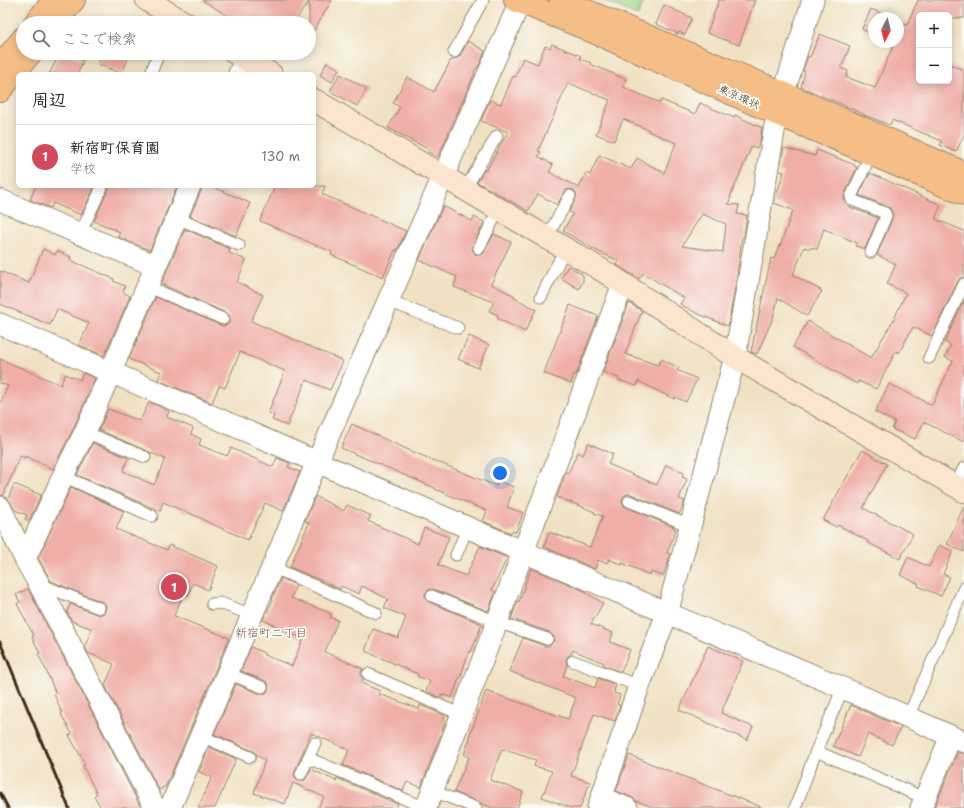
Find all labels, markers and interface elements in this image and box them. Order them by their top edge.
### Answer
north arrow [868,12,904,48]
map controls [916,12,952,84]
button: + [916,12,952,48]
search box [16,16,316,60]
icon: search [30,27,52,49]
text: ここで検索 [62,29,137,49]
button: − [916,48,952,84]
street label: 東京環状 [716,81,762,113]
text: 周辺 [32,89,66,111]
text: 新宿町保育園 [70,138,160,158]
text: 1 [42,148,48,165]
text: 130 m [262,148,300,165]
text: 学校 [70,160,96,177]
your location [490,463,510,483]
pin: 1 [161,572,187,602]
district label: 新宿町二丁目 [235,625,307,641]

